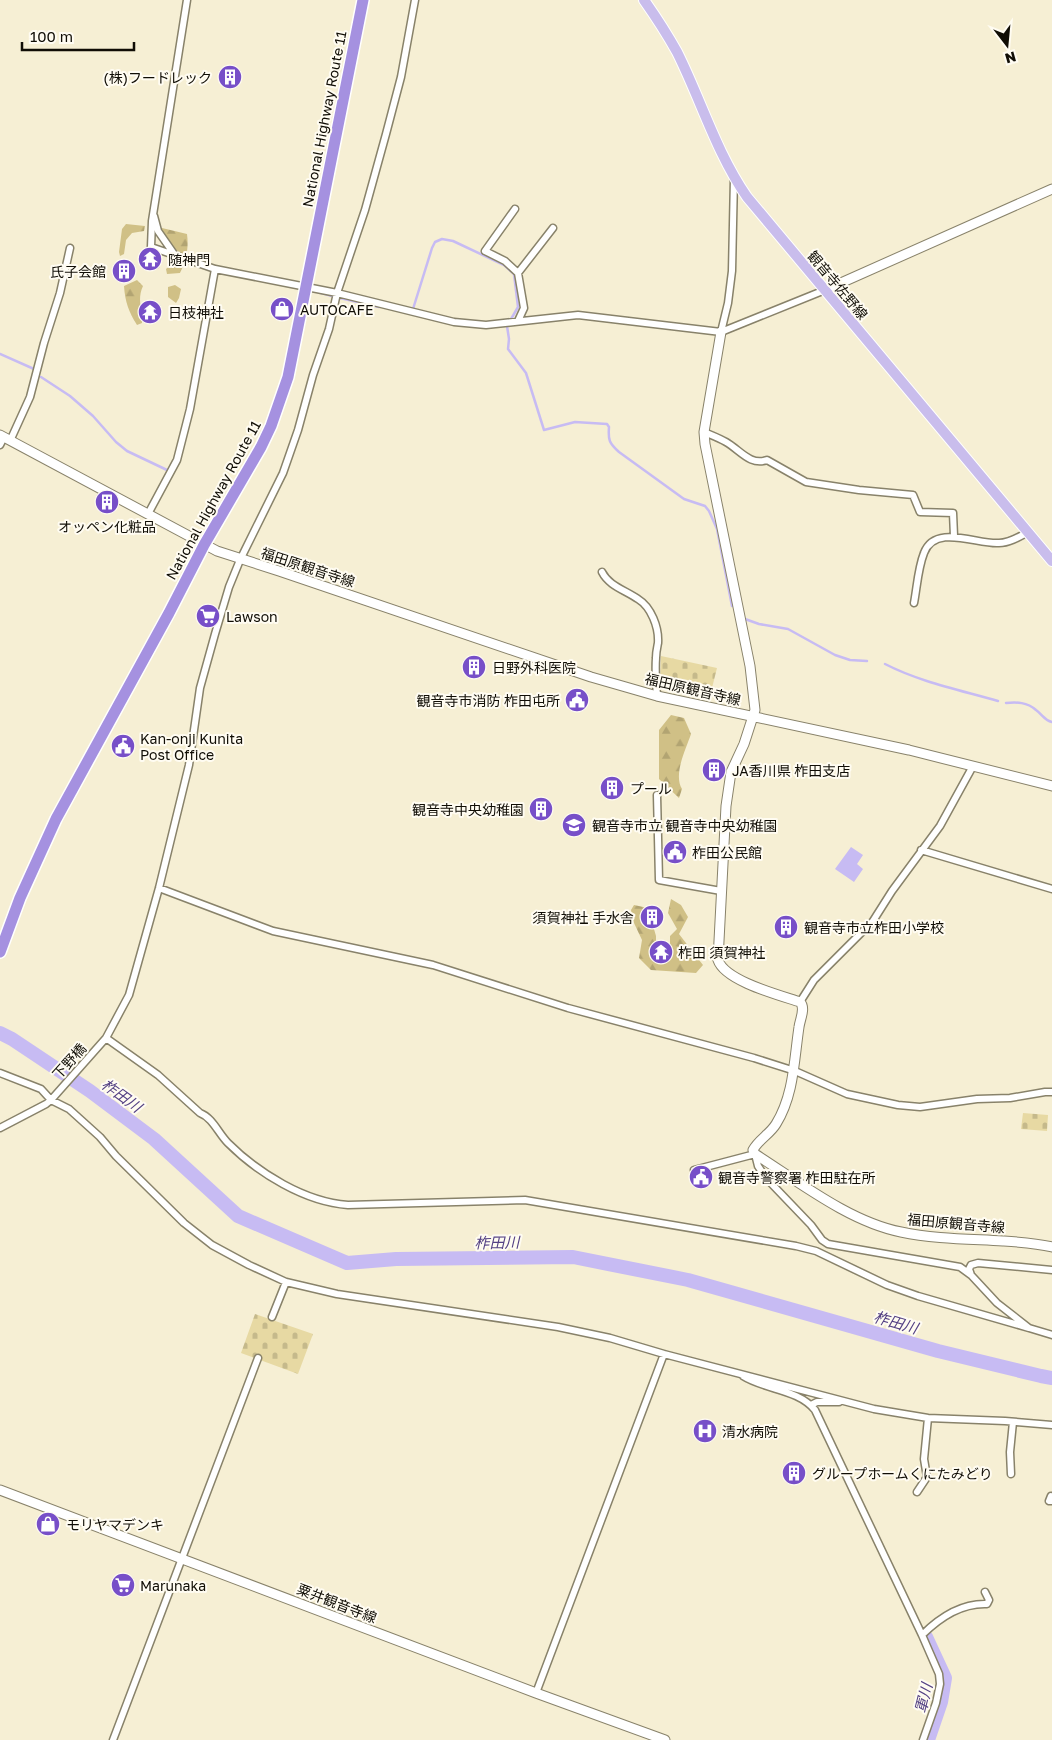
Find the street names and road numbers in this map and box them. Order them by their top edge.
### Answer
street label: National Highway Route 11 [299,29,349,209]
street label: 観音寺佐野線 [804,247,872,323]
street label: National Highway Route 11 [162,417,264,582]
street label: 福田原観音寺線 [259,544,357,590]
street label: 福田原観音寺線 [643,670,743,708]
street label: 下野橋 [49,1040,89,1082]
street label: 福田原観音寺線 [906,1210,1006,1236]
street label: 粟井観音寺線 [295,1580,379,1626]

